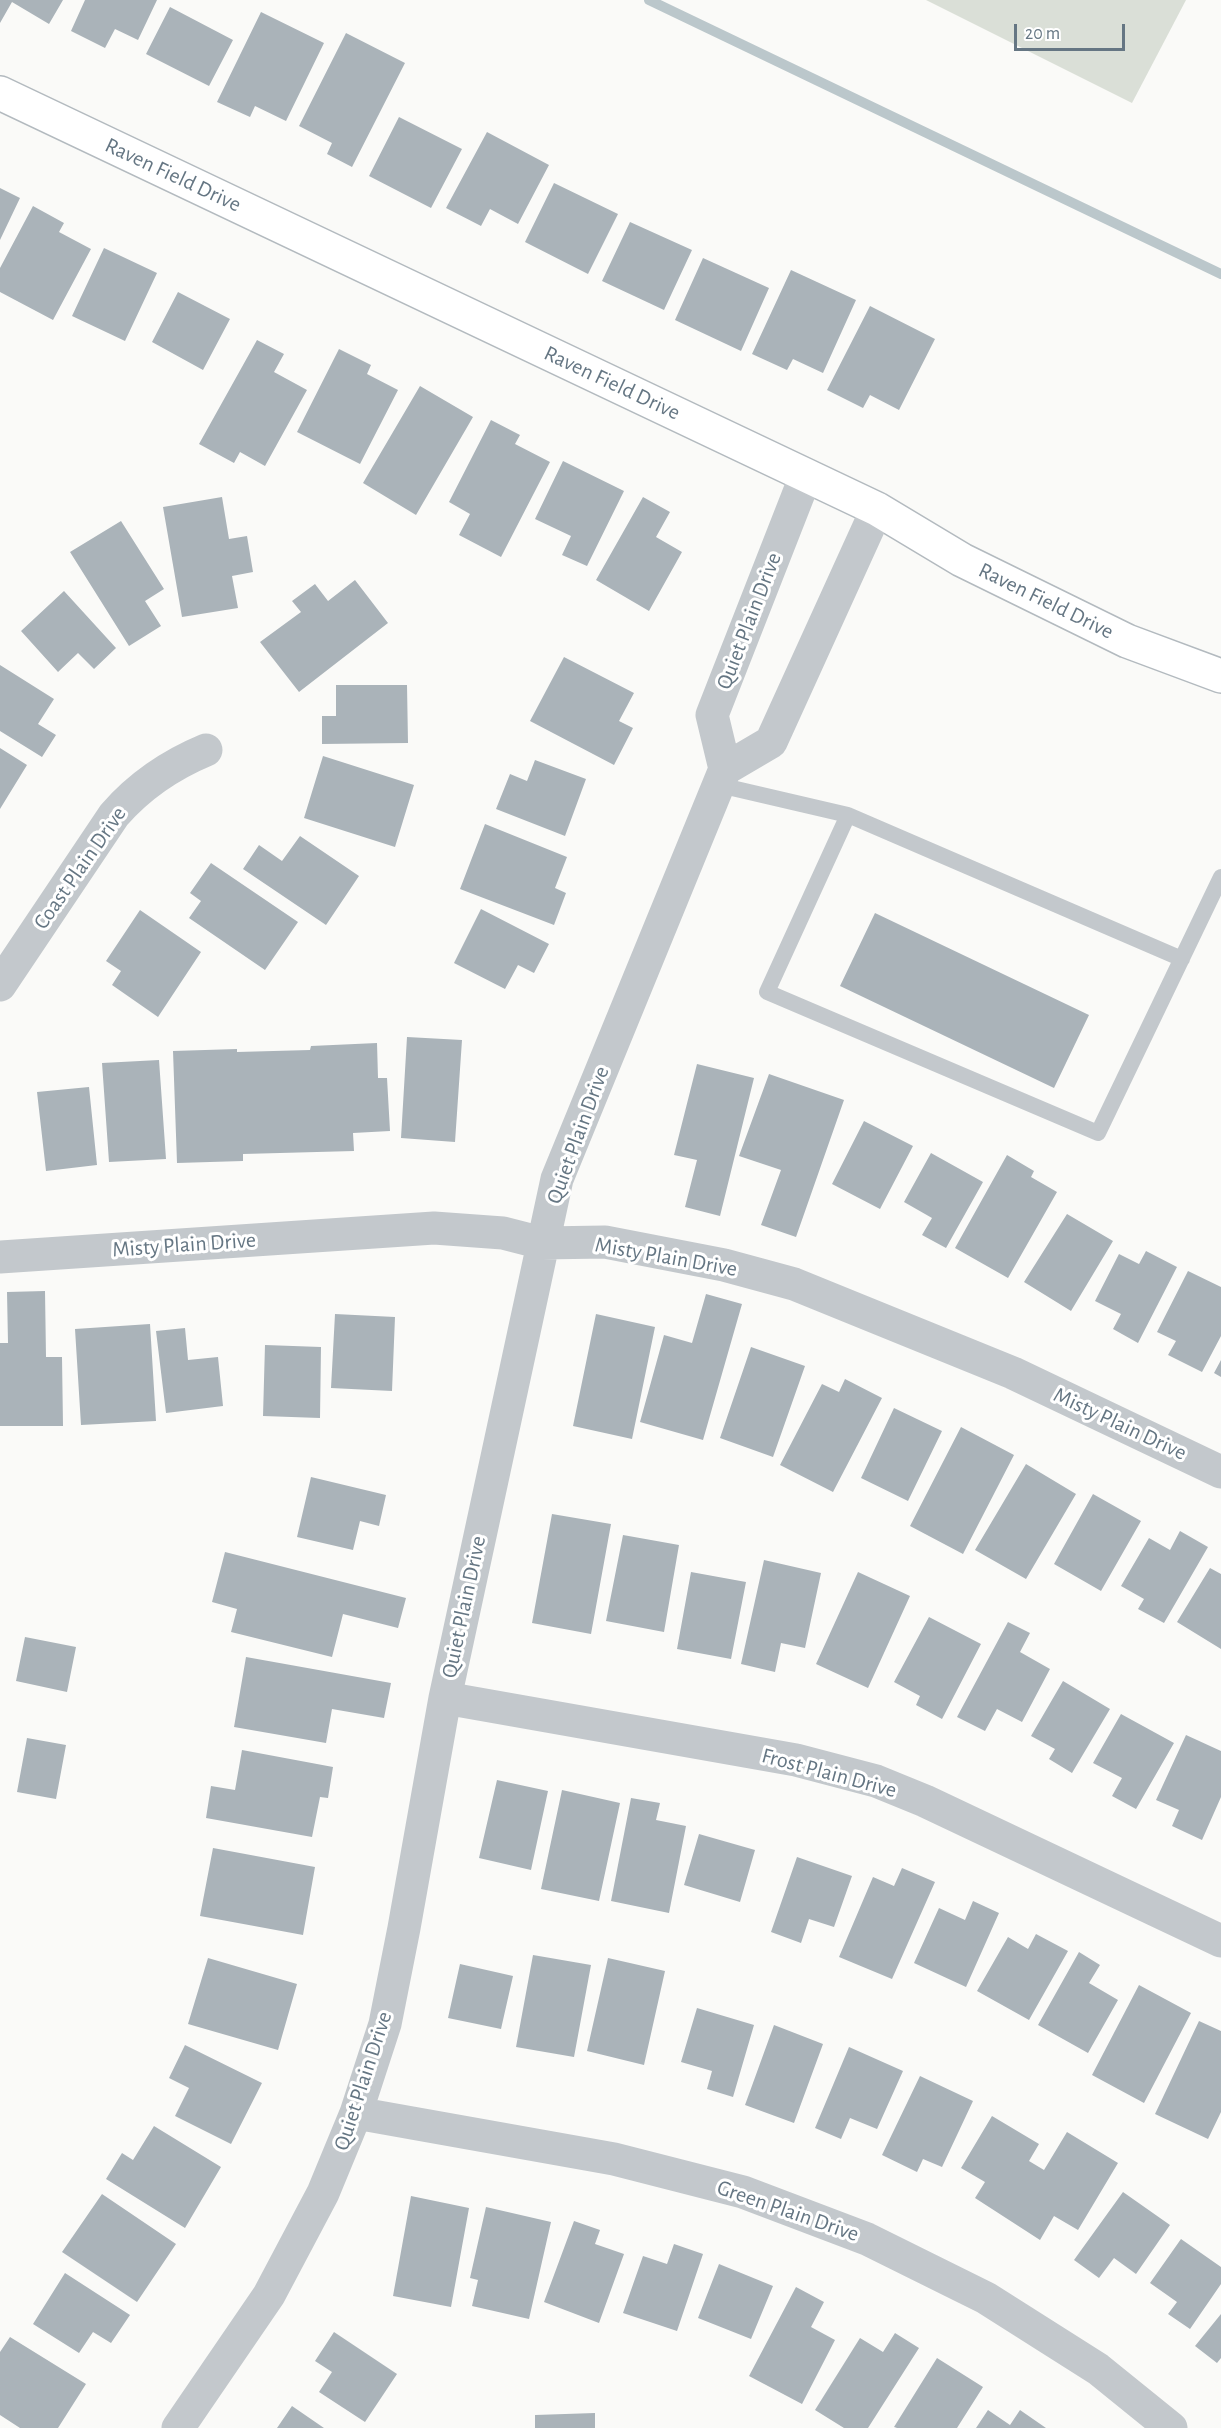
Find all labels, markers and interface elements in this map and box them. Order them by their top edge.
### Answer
scale bar [1017,12,1128,50]
text: 20 m [1025,25,1060,43]
street label: Raven Field Drive [101,132,245,218]
street label: Raven Field Drive [540,340,684,426]
street label: Quiet Plain Drive [711,549,787,693]
street label: Raven Field Drive [974,557,1118,645]
street label: Coast Plain Drive [28,802,132,934]
street label: Quiet Plain Drive [541,1063,615,1207]
street label: Misty Plain Drive [111,1227,257,1263]
street label: Misty Plain Drive [593,1232,739,1282]
street label: Misty Plain Drive [1049,1382,1191,1466]
street label: Quiet Plain Drive [436,1534,492,1680]
street label: Frost Plain Drive [759,1742,899,1804]
street label: Quiet Plain Drive [328,2008,398,2154]
street label: Green Plain Drive [714,2174,862,2248]

